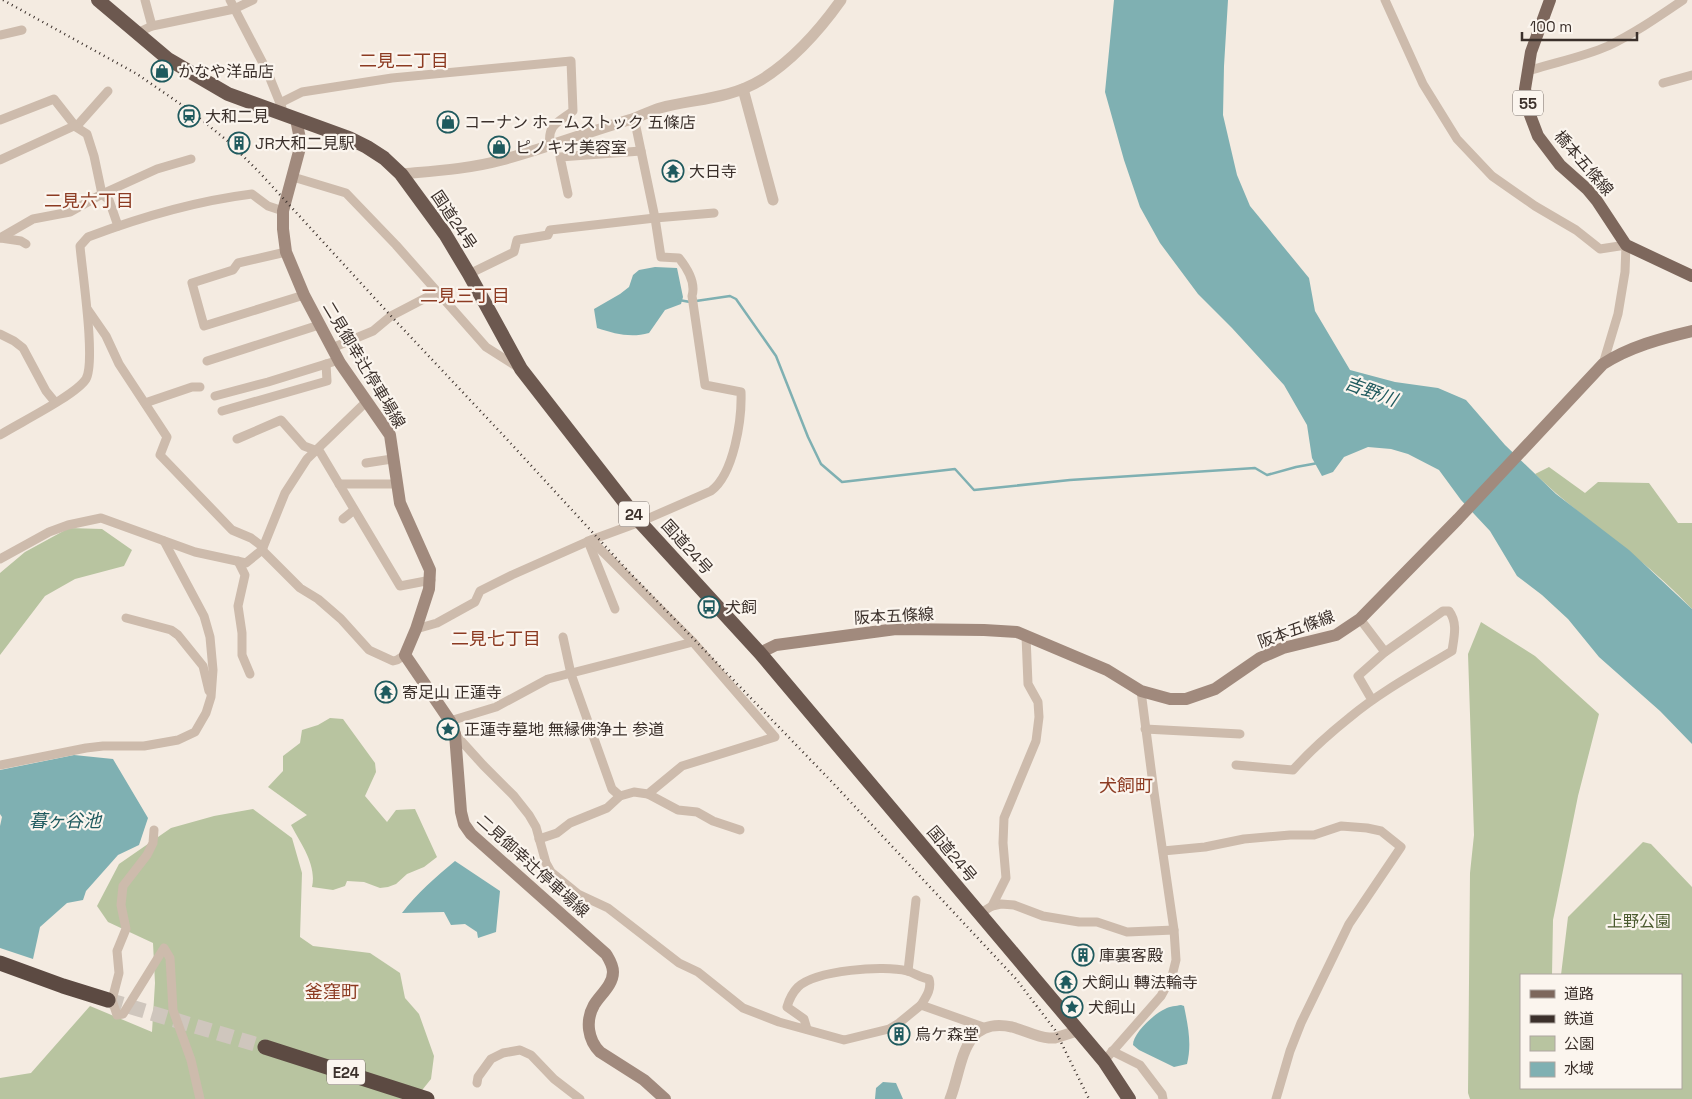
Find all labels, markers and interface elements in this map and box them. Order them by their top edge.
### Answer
scale bar [1522,10,1637,42]
text: 100 m [1530,17,1572,36]
district label: 二見二丁目 [359,49,449,72]
shop icon: かなや洋品店 [150,59,174,83]
place label: かなや洋品店 [178,61,274,82]
road number: 55 [1513,90,1543,116]
station icon: 大和二見 [177,104,201,128]
place label: 大和二見 [205,106,269,127]
shop icon: コーナン ホームストック 五條店 [436,110,460,134]
place label: コーナン ホームストック 五條店 [464,112,696,133]
street label: 橋本五條線 [1550,126,1618,200]
building icon: JR大和二見駅 [227,131,251,155]
place label: JR大和二見駅 [255,133,355,154]
shop icon: ピノキオ美容室 [487,135,511,159]
place label: ピノキオ美容室 [515,137,627,158]
temple icon: 大日寺 [661,159,685,183]
place label: 大日寺 [689,161,737,182]
street label: 国道24号 [427,186,481,254]
district label: 二見六丁目 [44,189,134,212]
district label: 二見三丁目 [420,284,510,307]
street label: 二見御幸辻停車場線 [318,298,410,432]
water label: 吉野川 [1342,371,1402,412]
road number: 24 [619,502,649,526]
street label: 国道24号 [657,515,717,579]
bus stop icon: 犬飼 [697,595,721,619]
place label: 犬飼 [725,597,757,618]
street label: 阪本五條線 [853,603,935,629]
street label: 阪本五條線 [1255,605,1337,653]
district label: 二見七丁目 [451,627,541,650]
temple icon: 寄足山 正蓮寺 [374,680,398,704]
place label: 寄足山 正蓮寺 [402,682,502,703]
place icon: 正蓮寺墓地 無縁佛浄土 参道 [436,717,460,741]
place label: 正蓮寺墓地 無縁佛浄土 参道 [464,719,664,740]
district label: 犬飼町 [1099,774,1153,797]
water label: 暮ヶ谷池 [29,809,103,832]
street label: 二見御幸辻停車場線 [472,810,594,922]
street label: 国道24号 [922,822,982,886]
park label: 上野公園 [1607,911,1671,932]
building icon: 庫裏客殿 [1071,943,1095,967]
place label: 庫裏客殿 [1099,945,1163,966]
temple icon: 犬飼山 轉法輪寺 [1054,970,1078,994]
place label: 犬飼山 轉法輪寺 [1082,972,1198,993]
legend [1520,974,1682,1089]
district label: 釜窪町 [305,980,359,1003]
text: 道路 [1564,984,1594,1003]
place icon: 犬飼山 [1060,995,1084,1019]
place label: 犬飼山 [1088,997,1136,1018]
text: 鉄道 [1564,1009,1594,1028]
building icon: 烏ケ森堂 [887,1022,911,1046]
place label: 烏ケ森堂 [915,1024,979,1045]
text: 公園 [1564,1034,1594,1053]
text: 水域 [1564,1059,1594,1078]
road number: E24 [327,1060,365,1084]

